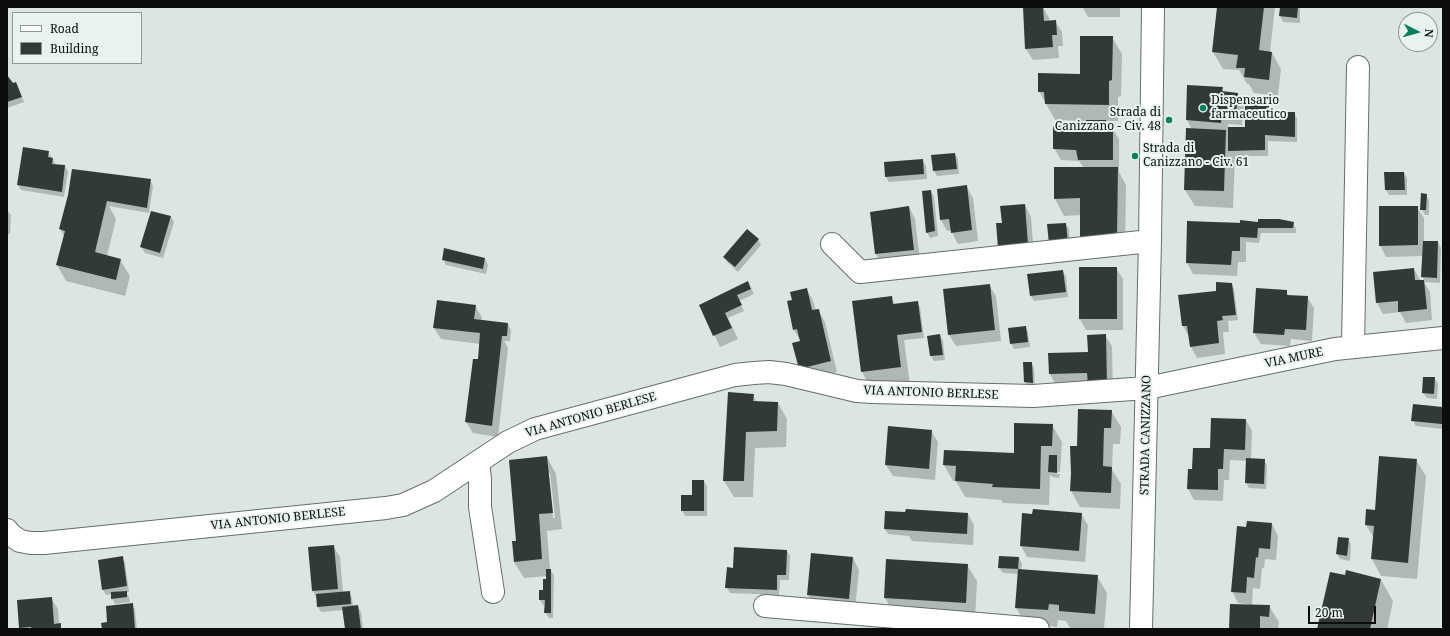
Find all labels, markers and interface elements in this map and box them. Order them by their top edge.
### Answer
legend [12,12,142,64]
north arrow [1398,12,1438,52]
text: Road [50,20,79,37]
text: N [1422,28,1437,38]
text: Building [50,40,98,57]
place label: Dispensario farmaceutico [1211,94,1287,122]
marker: Dispensario farmaceutico [1198,103,1208,113]
place label: Strada di Canizzano - Civ. 48 [1055,106,1161,134]
marker: Strada di Canizzano - Civ. 48 [1164,115,1174,125]
place label: Strada di Canizzano - Civ. 61 [1143,142,1249,170]
marker: Strada di Canizzano - Civ. 61 [1130,151,1140,161]
street label: VIA MURE [1264,345,1324,371]
street label: STRADA CANIZZANO [1138,375,1154,495]
street label: VIA ANTONIO BERLESE [863,383,999,403]
street label: VIA ANTONIO BERLESE [524,389,658,441]
street label: VIA ANTONIO BERLESE [210,505,346,533]
scale bar [1310,598,1378,624]
text: 20 m [1315,604,1343,621]

